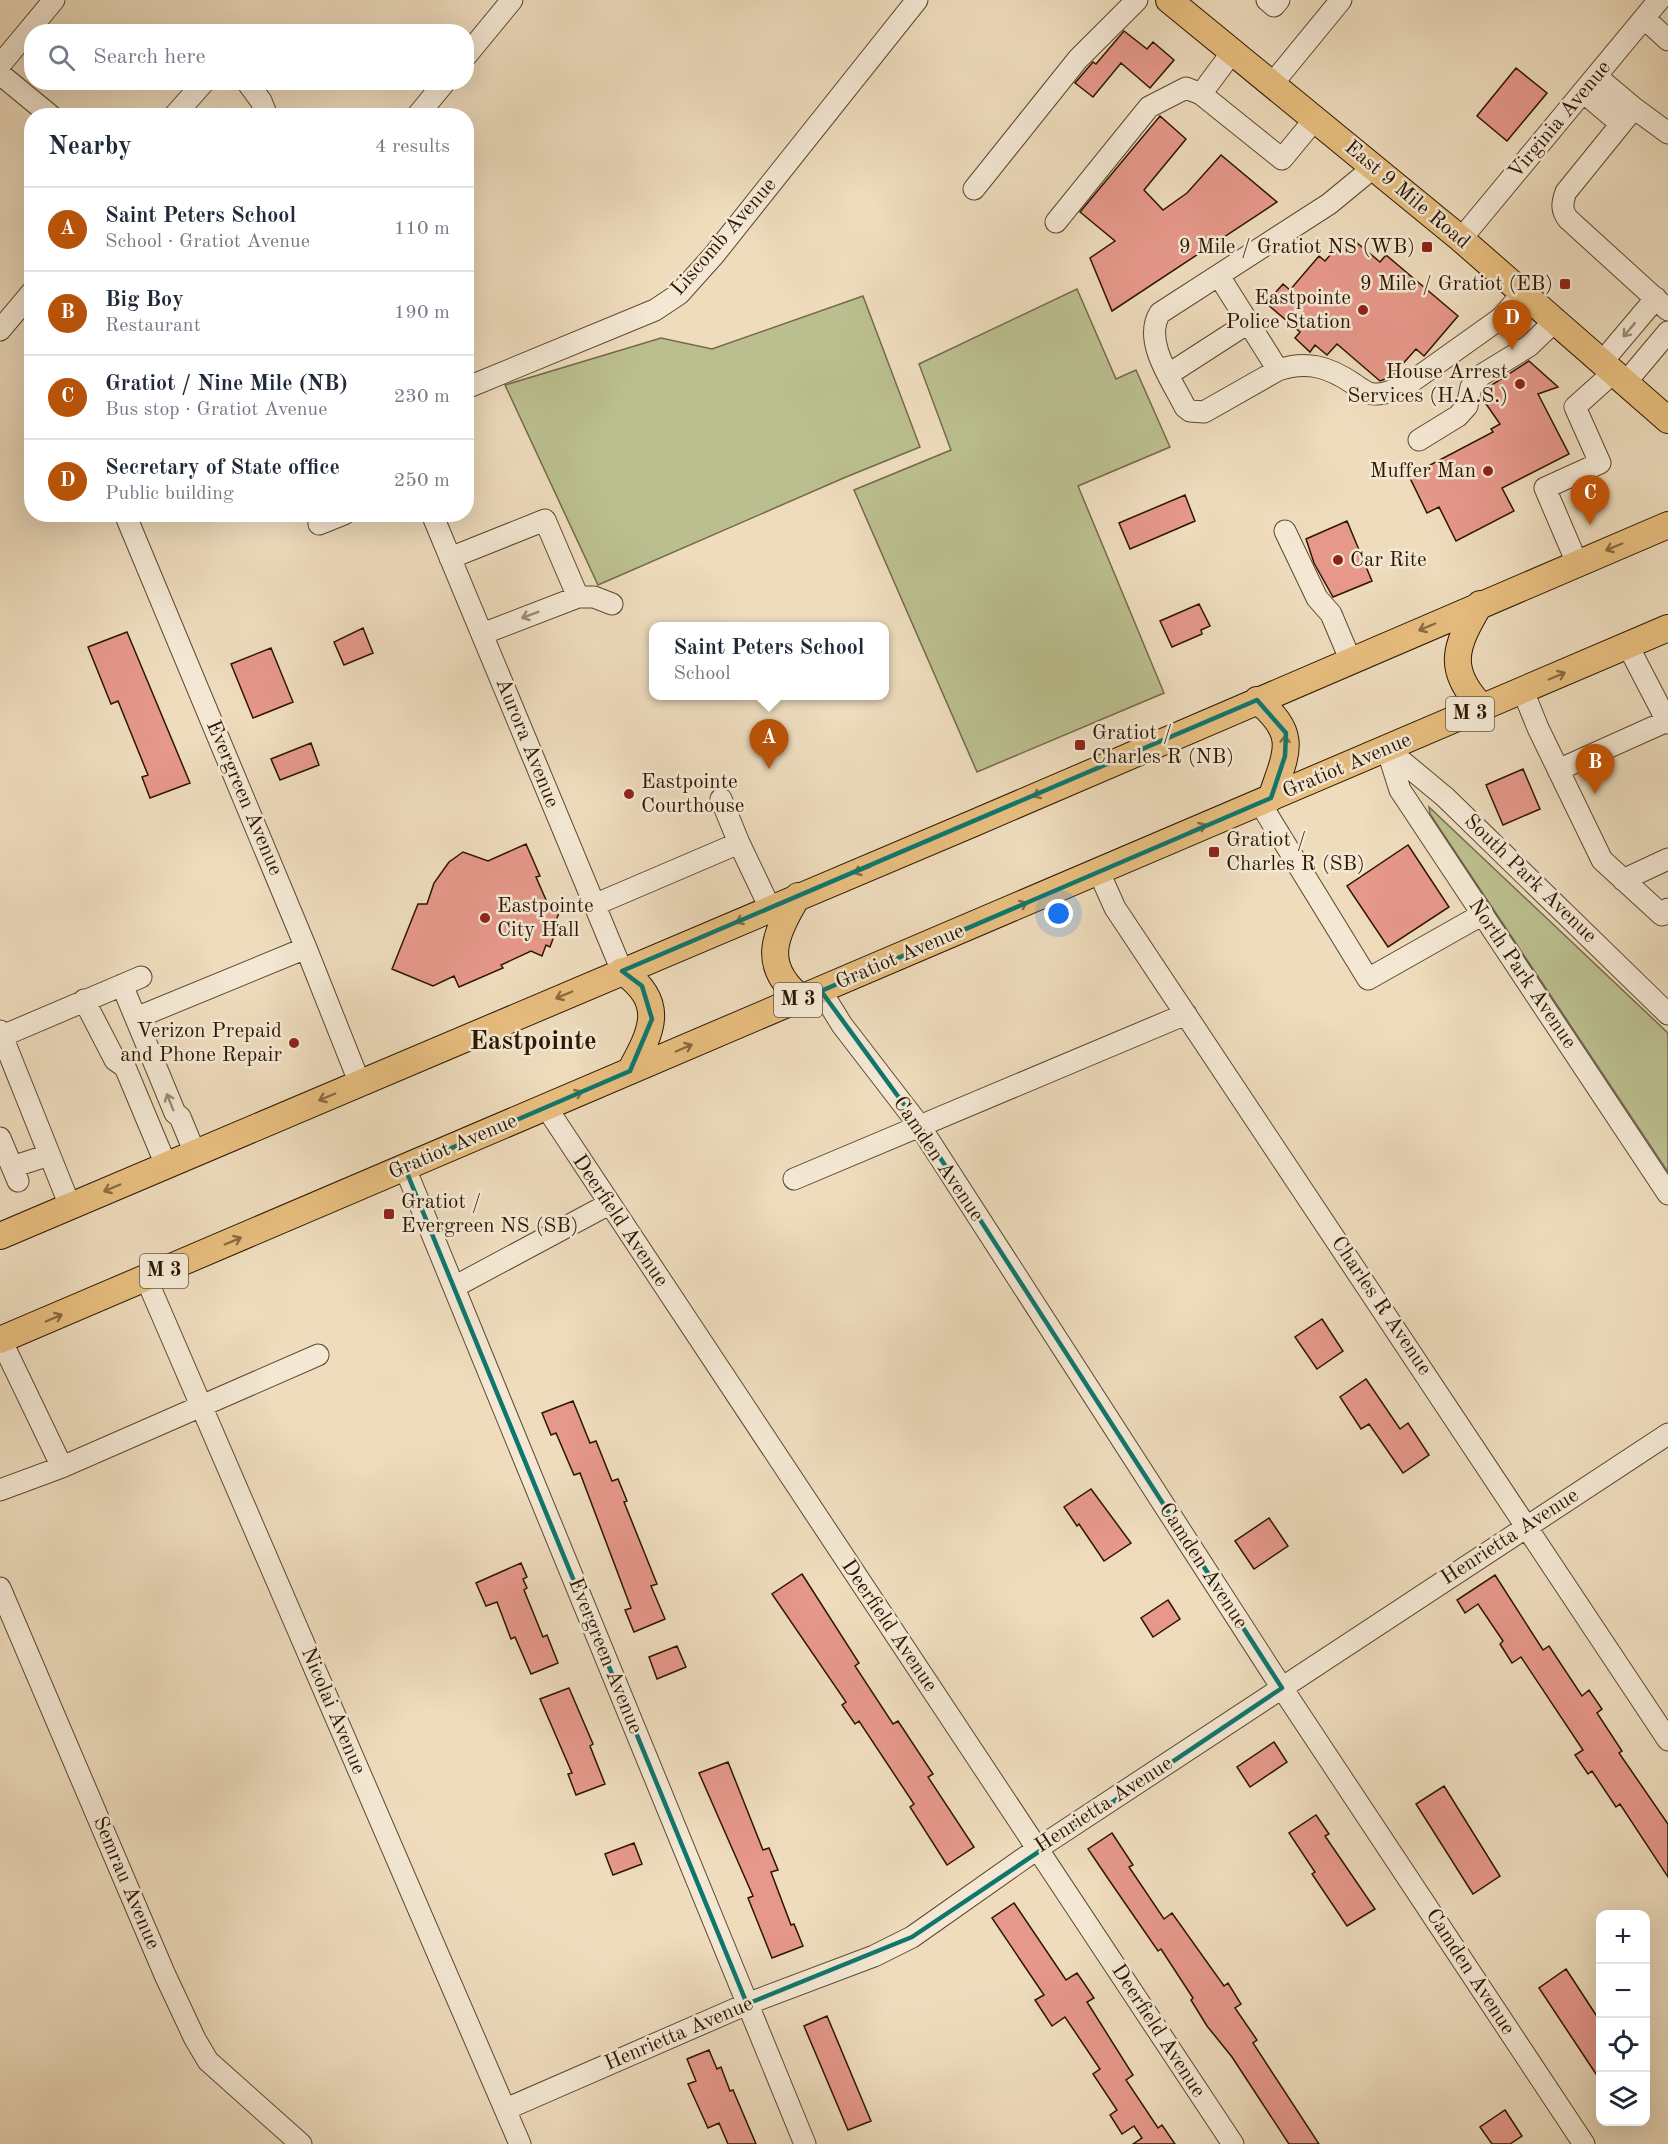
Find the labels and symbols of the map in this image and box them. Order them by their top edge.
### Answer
street label: Virginia Avenue [1505,57,1615,183]
street label: East 9 Mile Road [1340,137,1474,253]
street label: Liscomb Avenue [667,174,781,300]
place label: 9 Mile / Gratiot NS (WB) [1179,237,1415,258]
marker: 9 Mile / Gratiot NS (WB) [1420,240,1434,254]
place label: 9 Mile / Gratiot (EB) [1360,274,1553,295]
marker: 9 Mile / Gratiot (EB) [1558,277,1572,291]
place label: Eastpointe Police Station [1226,288,1351,333]
pin: D [1492,300,1532,350]
marker: Eastpointe Police Station [1356,303,1370,317]
one-way arrow [1622,322,1636,337]
place label: House Arrest Services (H.A.S.) [1347,362,1508,407]
marker: House Arrest Services (H.A.S.) [1513,377,1527,391]
place label: Muffer Man [1370,461,1476,482]
marker: Muffer Man [1481,464,1495,478]
pin: C [1570,476,1610,525]
one-way arrow [1605,542,1624,553]
place label: Car Rite [1350,550,1427,571]
marker: Car Rite [1331,553,1345,567]
one-way arrow [521,611,540,622]
one-way arrow [1418,622,1436,633]
one-way arrow [1547,670,1566,681]
street label: Aurora Avenue [491,675,563,811]
road number: M 3 [1446,697,1494,731]
street label: Evergreen Avenue [202,717,286,879]
pin: A [750,720,788,769]
place label: Gratiot / Charles R (NB) [1092,723,1234,768]
street label: Gratiot Avenue [1280,729,1414,803]
one-way arrow [1280,735,1291,755]
marker: Gratiot / Charles R (NB) [1073,738,1087,752]
pin: B [1576,744,1614,794]
place label: Eastpointe Courthouse [641,772,745,817]
marker: Eastpointe Courthouse [622,787,636,801]
one-way arrow [1032,789,1050,800]
street label: South Park Avenue [1460,811,1600,947]
one-way arrow [1188,822,1206,833]
place label: Gratiot / Charles R (SB) [1226,830,1365,875]
marker: Gratiot / Charles R (SB) [1207,845,1221,859]
one-way arrow [853,865,871,876]
street label: North Park Avenue [1464,895,1580,1053]
place label: Eastpointe City Hall [497,896,594,941]
one-way arrow [1009,899,1027,911]
your location [1044,899,1073,928]
marker: Eastpointe City Hall [478,911,492,925]
one-way arrow [735,914,753,925]
street label: Gratiot Avenue [833,920,967,994]
road number: M 3 [774,983,822,1017]
one-way arrow [556,990,574,1001]
place label: Verizon Prepaid and Phone Repair [120,1021,282,1066]
district label: Eastpointe [469,1028,597,1055]
marker: Verizon Prepaid and Phone Repair [287,1036,301,1050]
one-way arrow [674,1042,693,1053]
one-way arrow [564,1089,582,1100]
one-way arrow [319,1092,337,1104]
one-way arrow [164,1093,175,1111]
street label: Camden Avenue [889,1093,987,1225]
street label: Gratiot Avenue [386,1110,520,1184]
street label: Deerfield Avenue [568,1151,672,1291]
one-way arrow [104,1183,122,1194]
place label: Gratiot / Evergreen NS (SB) [401,1192,579,1237]
marker: Gratiot / Evergreen NS (SB) [382,1207,396,1221]
street label: Charles R Avenue [1327,1233,1435,1379]
one-way arrow [224,1235,242,1246]
road number: M 3 [140,1254,188,1288]
one-way arrow [45,1311,63,1322]
street label: Henrietta Avenue [1438,1485,1582,1589]
street label: Camden Avenue [1155,1499,1251,1633]
street label: Deerfield Avenue [837,1556,941,1696]
street label: Evergreen Avenue [564,1575,646,1737]
street label: Nicolai Avenue [297,1644,369,1778]
street label: Henrietta Avenue [1032,1753,1176,1857]
street label: Semrau Avenue [89,1813,163,1953]
street label: Camden Avenue [1422,1905,1518,2039]
street label: Deerfield Avenue [1107,1961,1209,2101]
street label: Henrietta Avenue [602,1993,756,2075]

